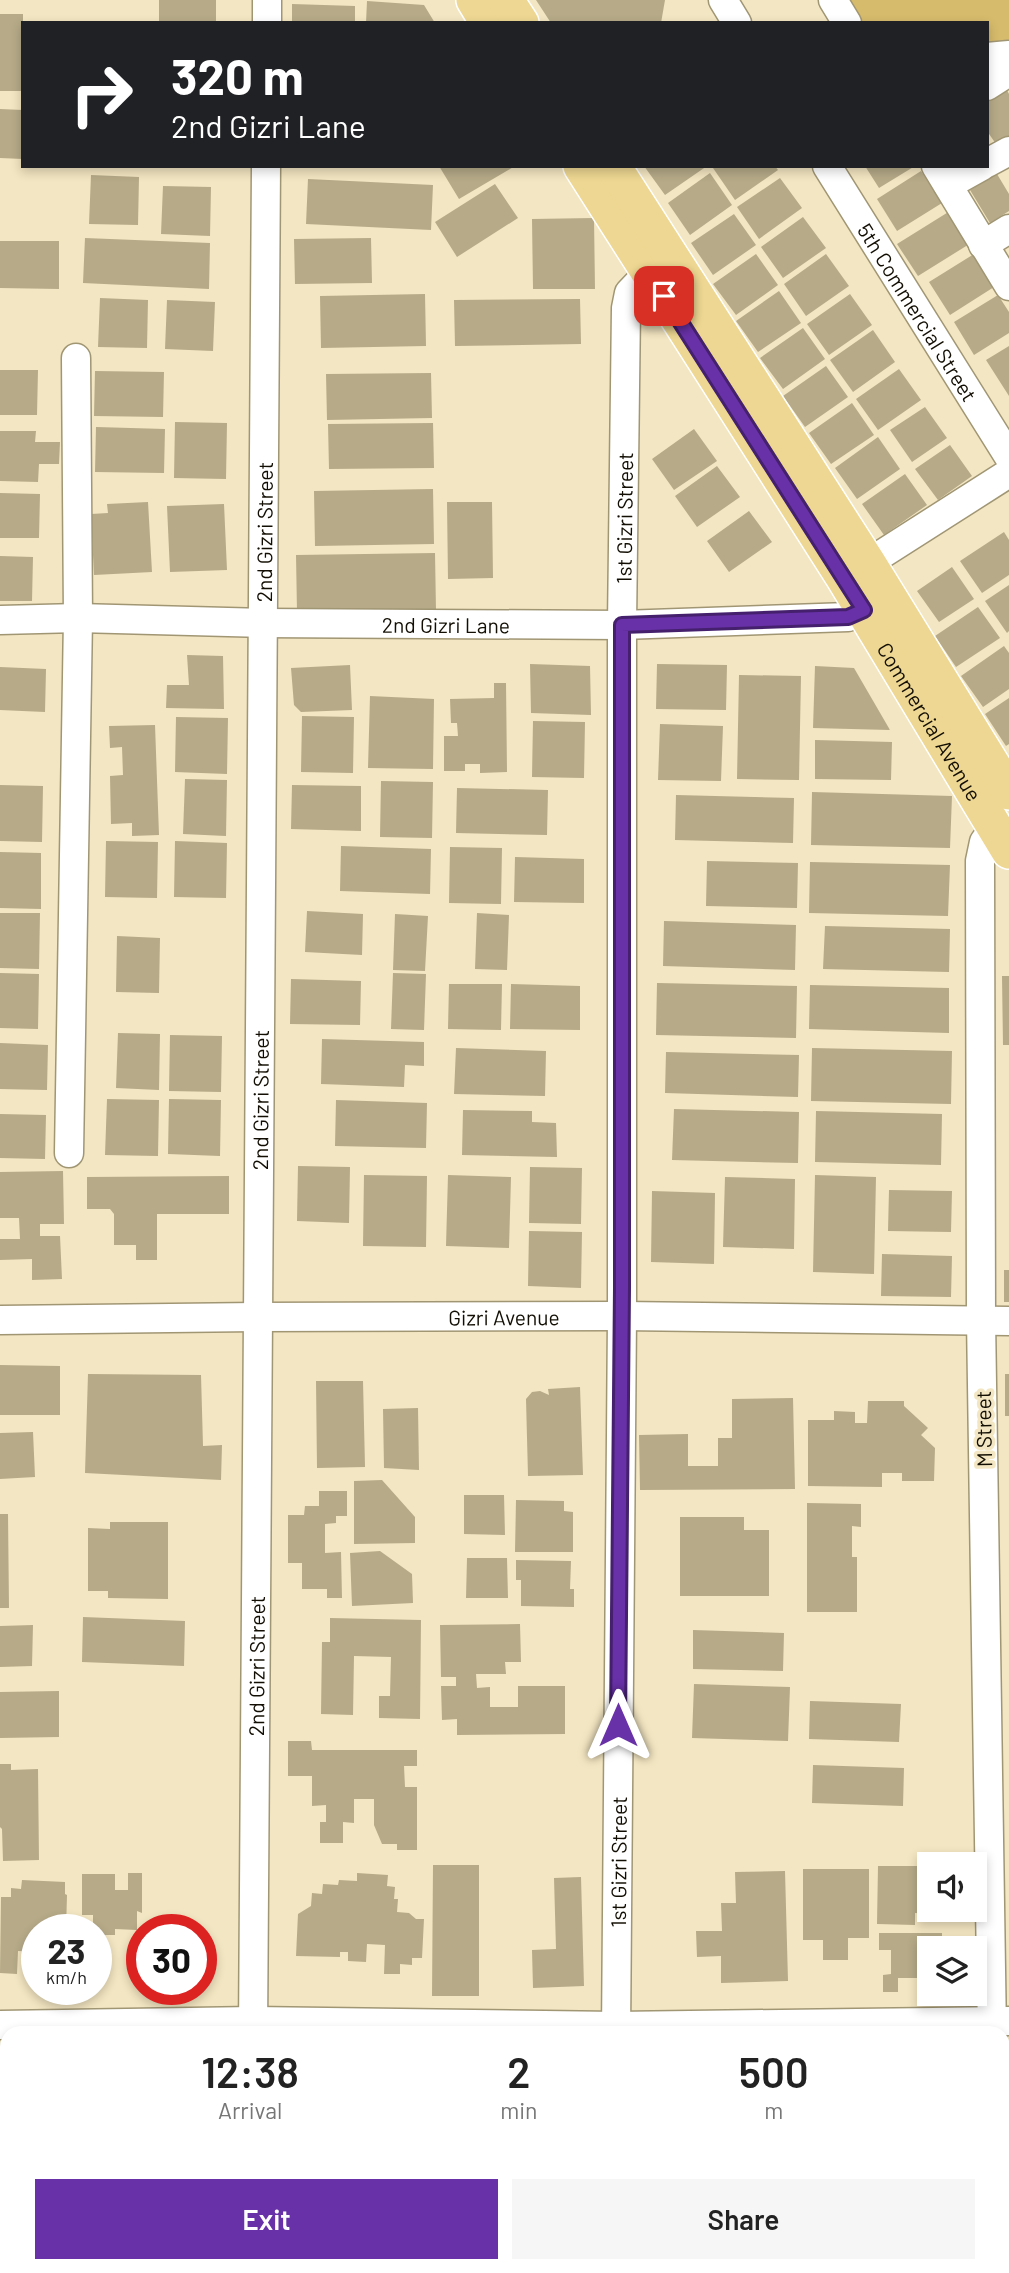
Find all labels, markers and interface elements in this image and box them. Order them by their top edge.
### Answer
text: 320 m [171,46,304,105]
icon: right [56,49,147,140]
text: 2nd Gizri Lane [171,106,366,144]
street label: 5th Commercial Street [853,218,983,405]
pin [634,266,694,326]
icon: arrive [645,277,683,315]
street label: 1st Gizri Street [610,452,637,584]
street label: 2nd Gizri Street [250,462,276,602]
street label: 2nd Gizri Lane [382,611,510,637]
street label: Commercial Avenue [873,638,988,805]
street label: 2nd Gizri Street [247,1030,272,1170]
street label: Gizri Avenue [448,1304,560,1329]
street label: M Street [970,1391,996,1467]
street label: 2nd Gizri Street [243,1596,269,1736]
position arrow [581,1688,655,1762]
street label: 1st Gizri Street [604,1796,630,1928]
map controls [917,1852,987,2006]
button: sound [917,1852,987,1922]
speed limit sign: 30 [126,1914,217,2005]
text: 23 [47,1929,86,1971]
button: layers [917,1936,987,2006]
text: km/h [46,1966,87,1988]
text: 12:38 [201,2046,299,2096]
text: 2 [507,2046,530,2096]
text: 500 [739,2046,809,2096]
text: Arrival [218,2096,282,2124]
text: min [500,2096,537,2124]
text: m [764,2096,783,2124]
button: Exit [35,2179,498,2259]
button: Share [512,2179,975,2259]

